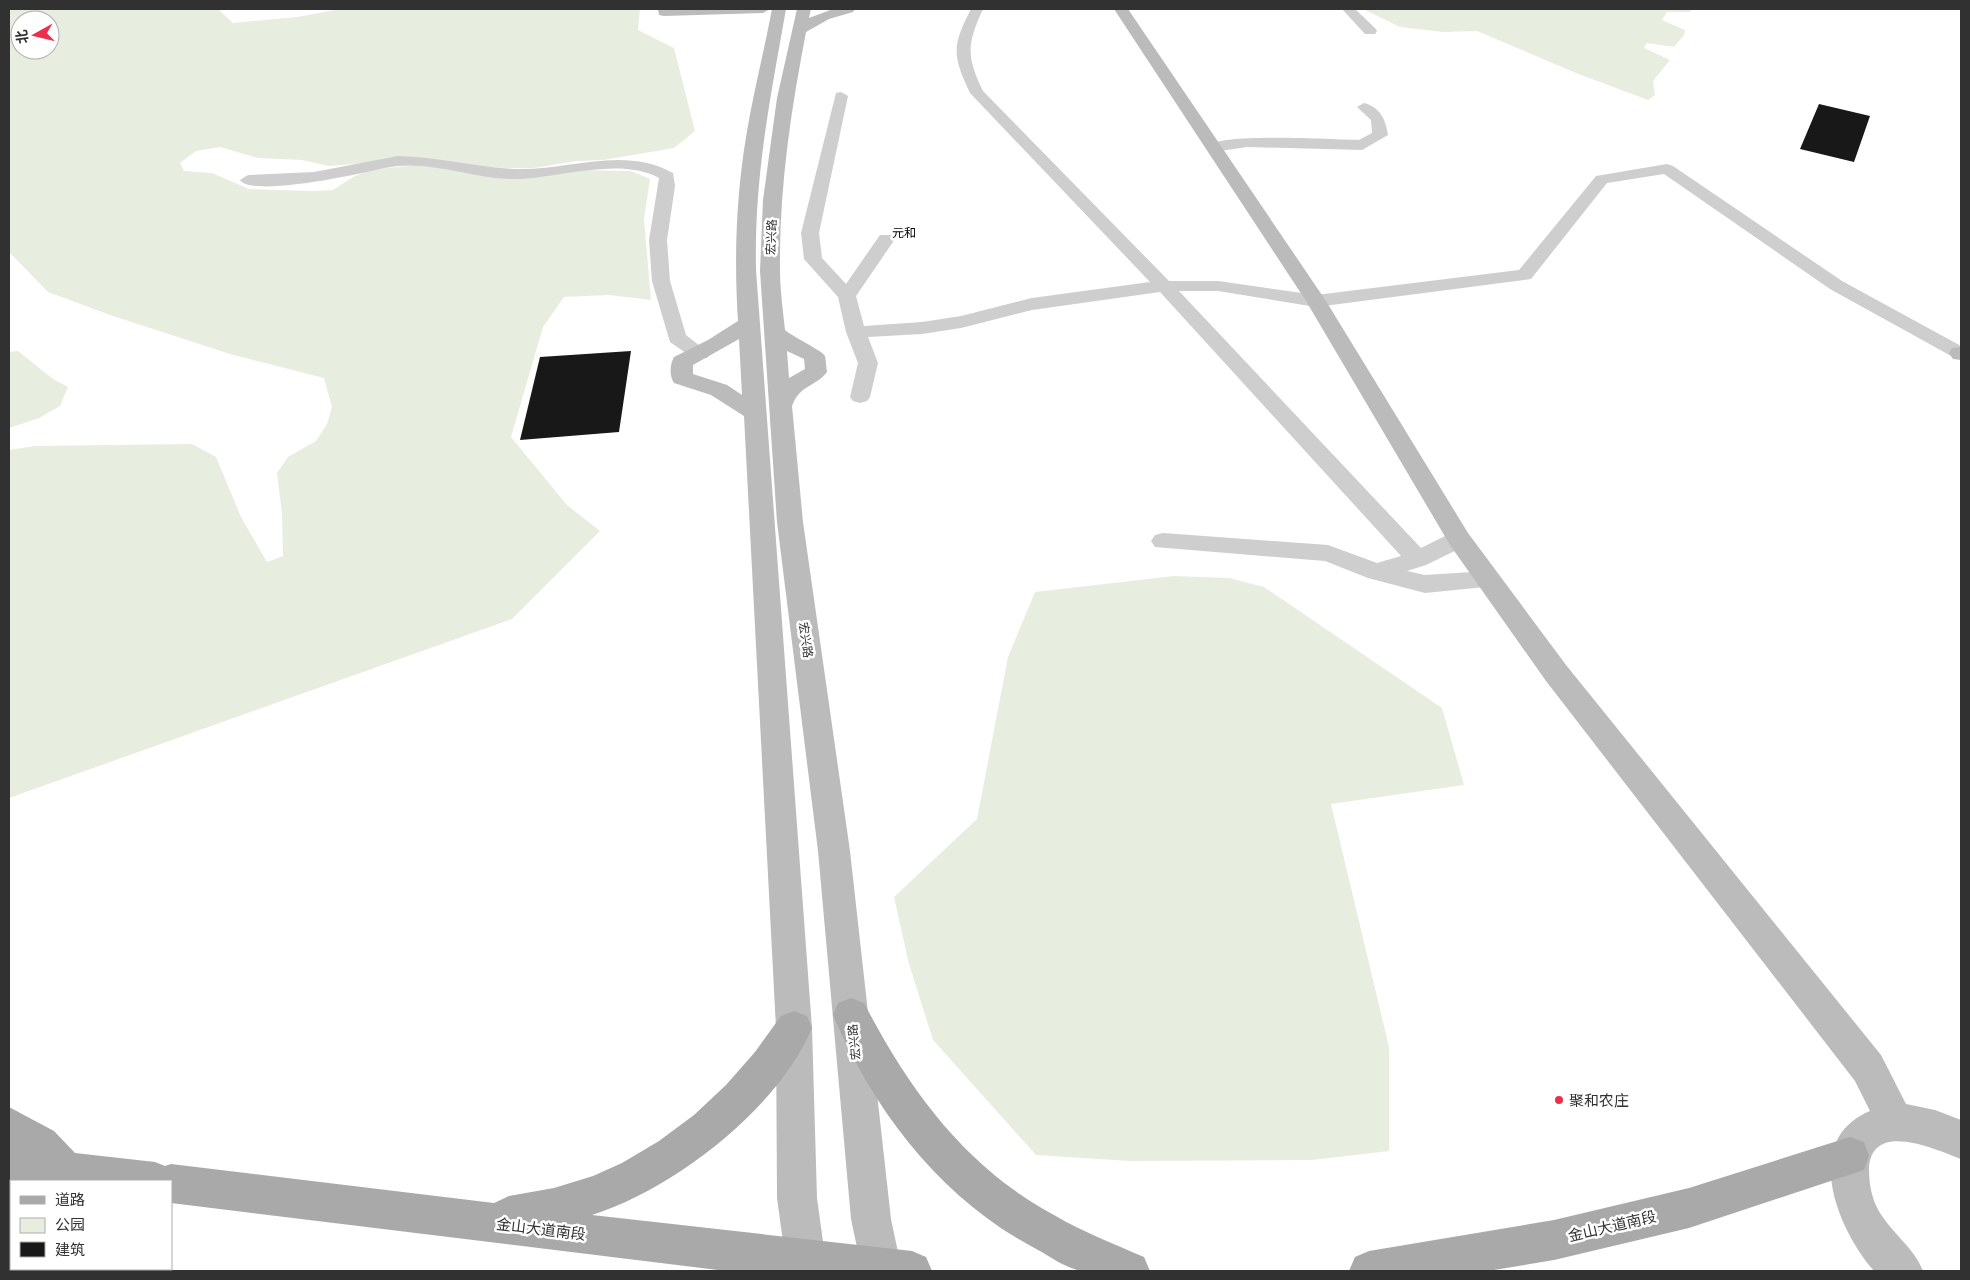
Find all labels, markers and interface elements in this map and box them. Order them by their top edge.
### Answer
north arrow [10,10,60,60]
text: 北 [12,29,32,45]
street label: 宏兴路 [763,219,779,255]
district label: 元和 [892,225,916,240]
street label: 宏兴路 [796,621,816,659]
street label: 宏兴路 [845,1023,863,1061]
place label: 聚和农庄 [1569,1091,1629,1110]
marker: 聚和农庄 [1553,1094,1565,1106]
legend [10,1180,172,1270]
text: 道路 [55,1190,85,1209]
street label: 金山大道南段 [1566,1207,1658,1245]
street label: 金山大道南段 [495,1214,587,1244]
text: 公园 [55,1215,85,1234]
text: 建筑 [55,1240,85,1259]

